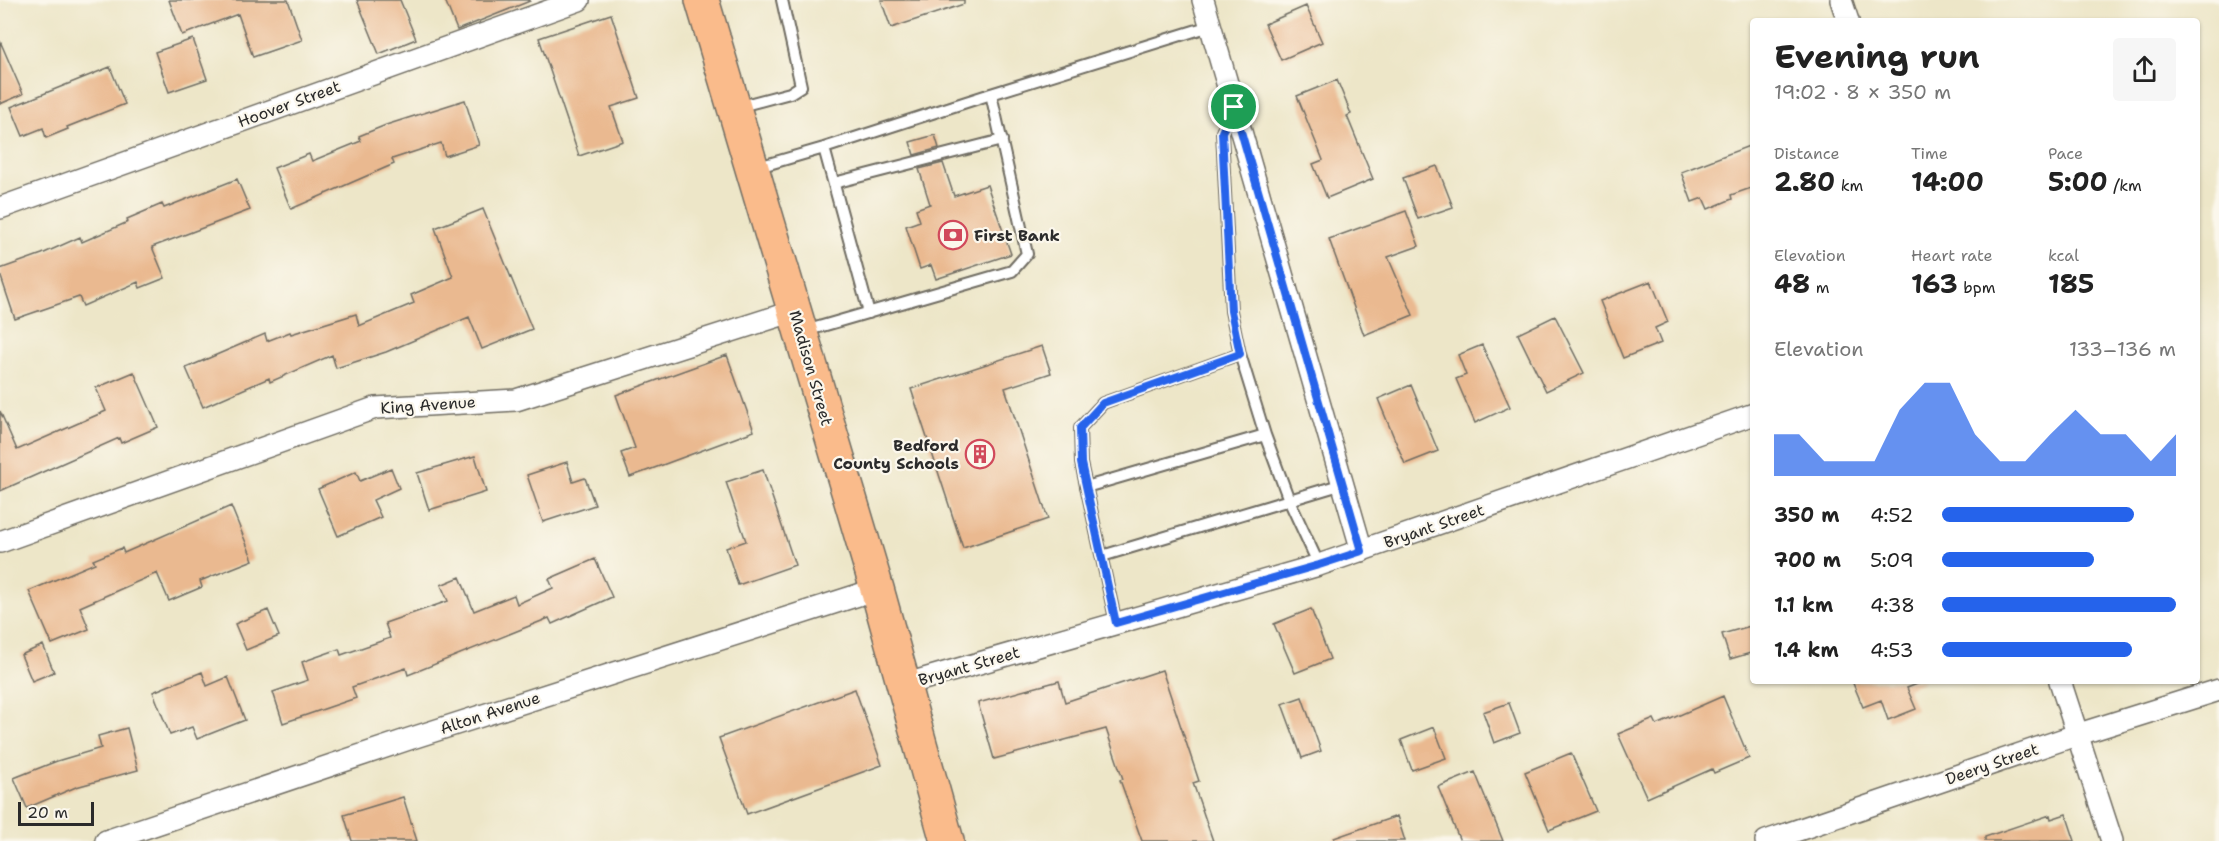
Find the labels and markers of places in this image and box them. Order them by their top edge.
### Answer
pin [1208,81,1259,132]
bank icon: First Bank [937,219,969,251]
place label: First Bank [974,225,1060,246]
place label: Bedford County Schools [833,435,959,474]
building icon: Bedford County Schools [964,438,996,470]

